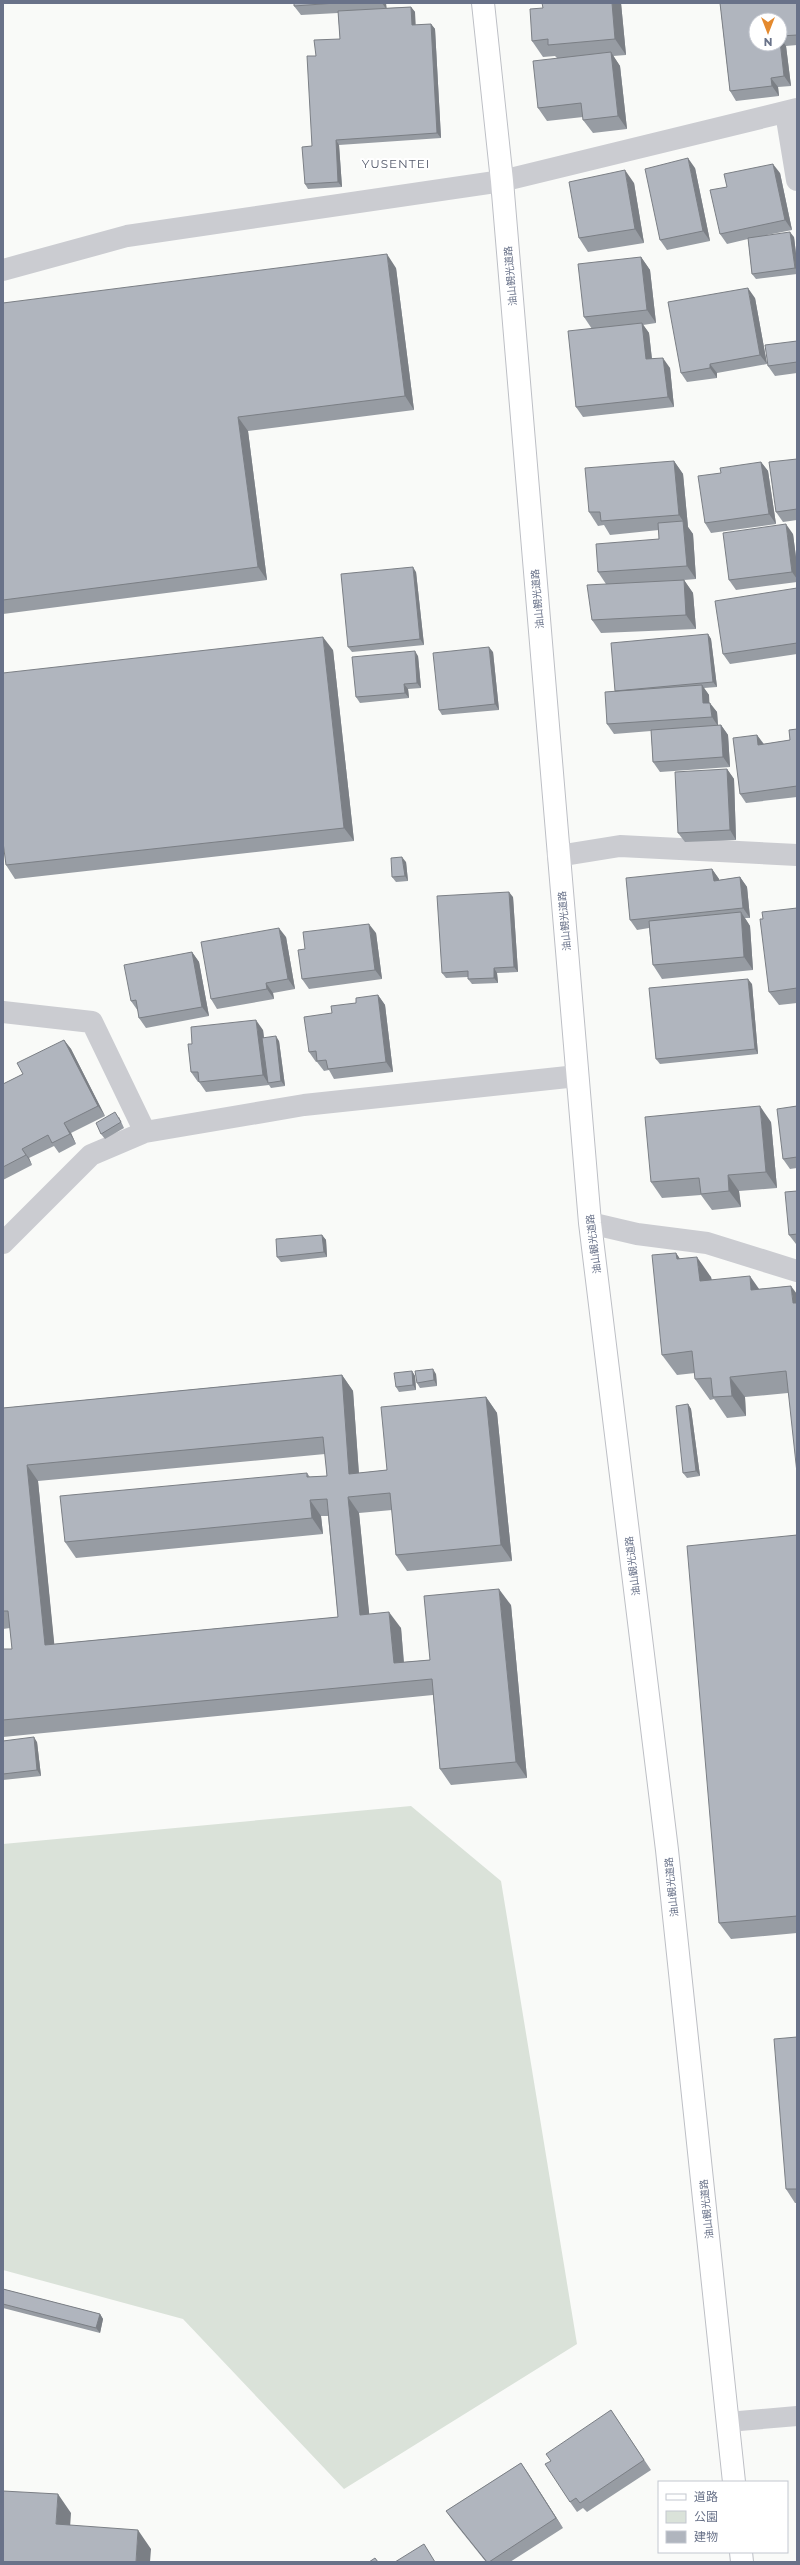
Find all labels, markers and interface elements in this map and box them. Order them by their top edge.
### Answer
north arrow [748,12,788,52]
text: N [764,35,772,49]
district label: YUSENTEI [362,156,430,171]
street label: 油山観光道路 [501,246,520,306]
street label: 油山観光道路 [528,569,547,629]
street label: 油山観光道路 [555,891,574,951]
street label: 油山観光道路 [583,1213,604,1275]
street label: 油山観光道路 [622,1535,643,1597]
street label: 油山観光道路 [662,1856,681,1917]
street label: 油山観光道路 [697,2178,716,2239]
legend [658,2481,788,2553]
text: 道路 [694,2489,718,2504]
text: 公園 [694,2509,718,2524]
text: 建物 [694,2529,718,2544]

